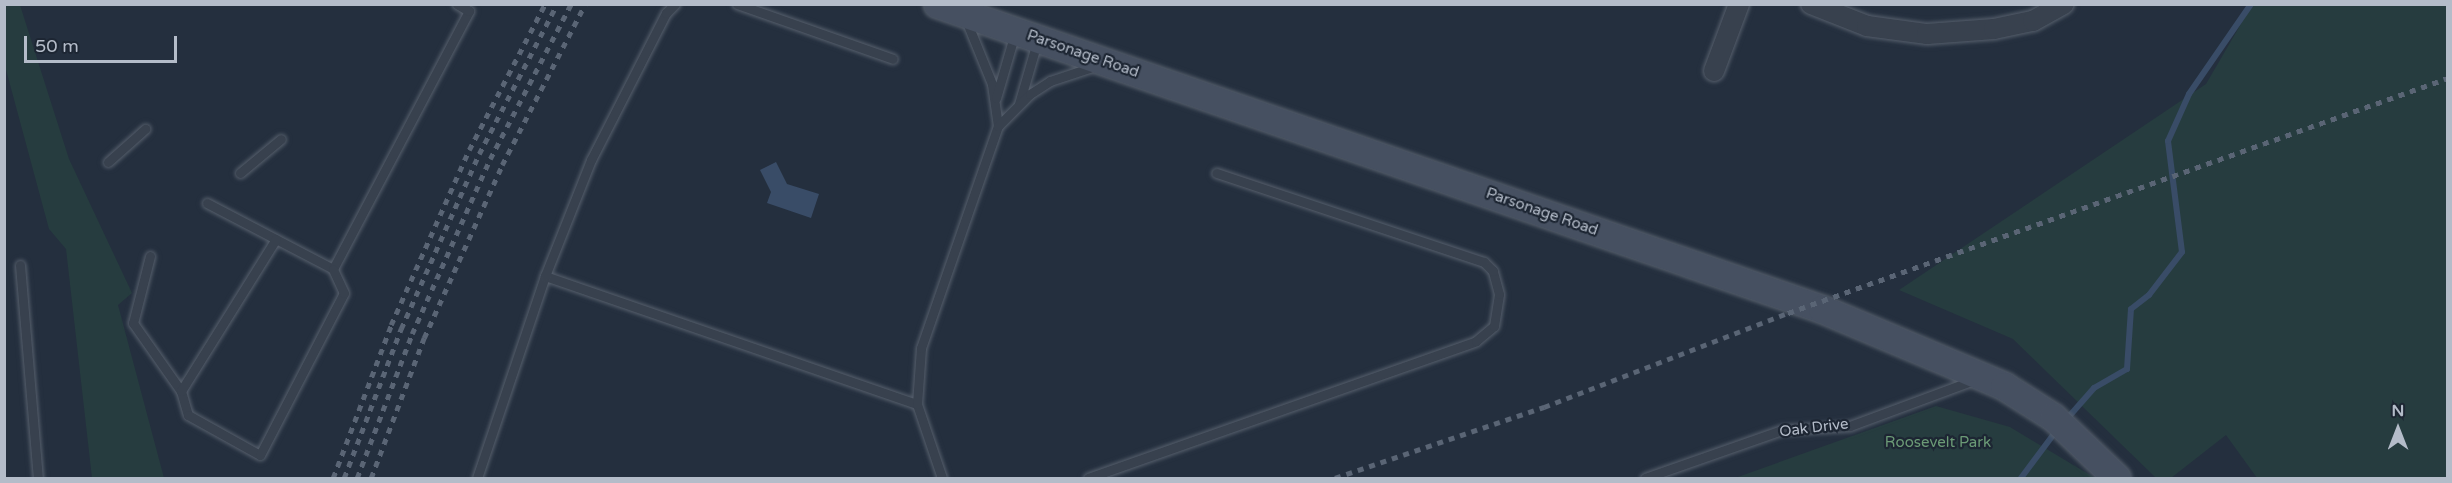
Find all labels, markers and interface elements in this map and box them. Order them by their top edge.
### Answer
scale bar [27,24,180,62]
street label: Parsonage Road [1025,26,1141,82]
text: 50 m [35,35,79,57]
street label: Parsonage Road [1484,184,1600,240]
north arrow [2368,399,2428,459]
text: N [2392,401,2404,421]
street label: Oak Drive [1778,415,1850,441]
park label: Roosevelt Park [1885,434,1991,452]

